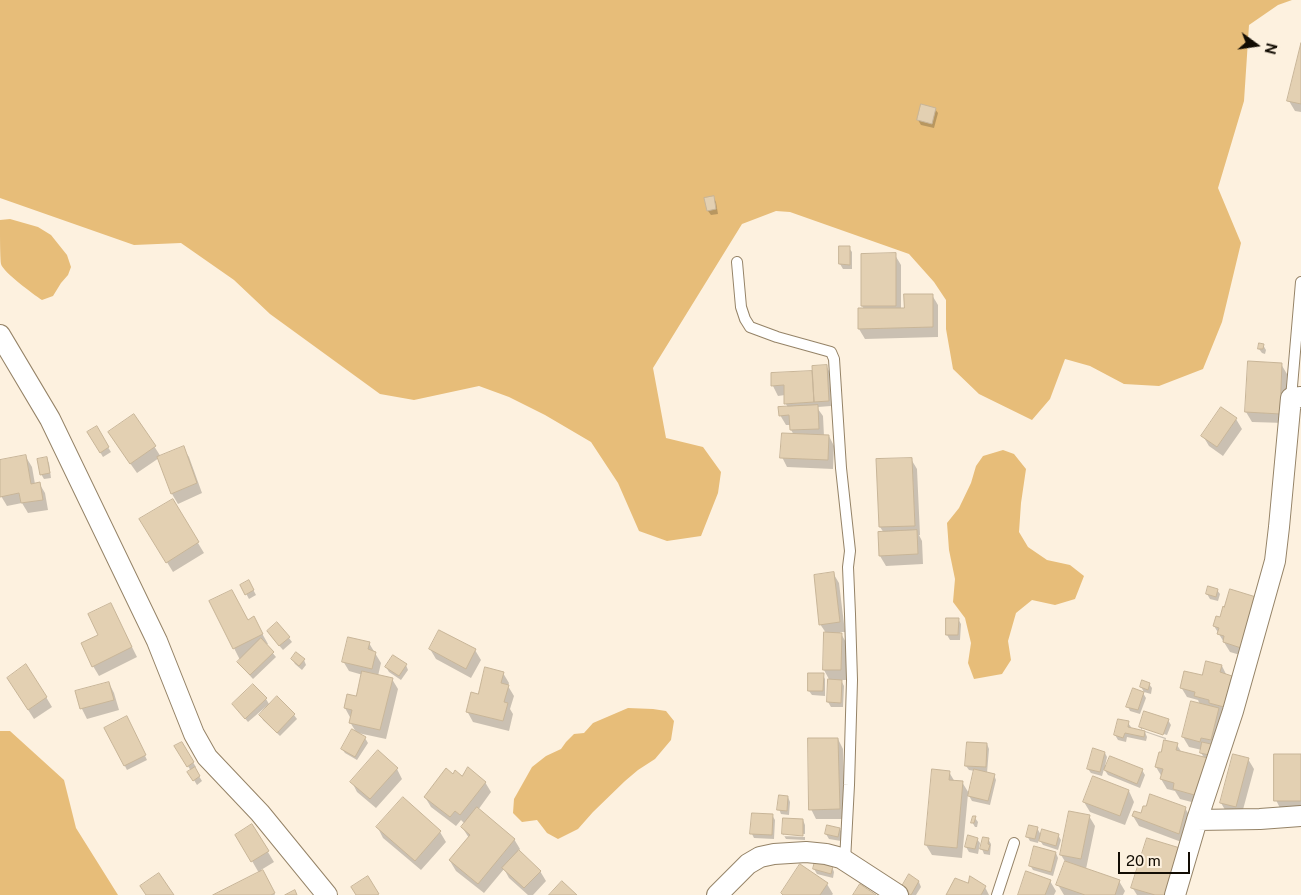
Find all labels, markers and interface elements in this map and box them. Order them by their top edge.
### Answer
north arrow [1231,20,1281,70]
text: N [1261,41,1280,56]
scale bar [1121,842,1194,874]
text: 20 m [1126,852,1161,869]

